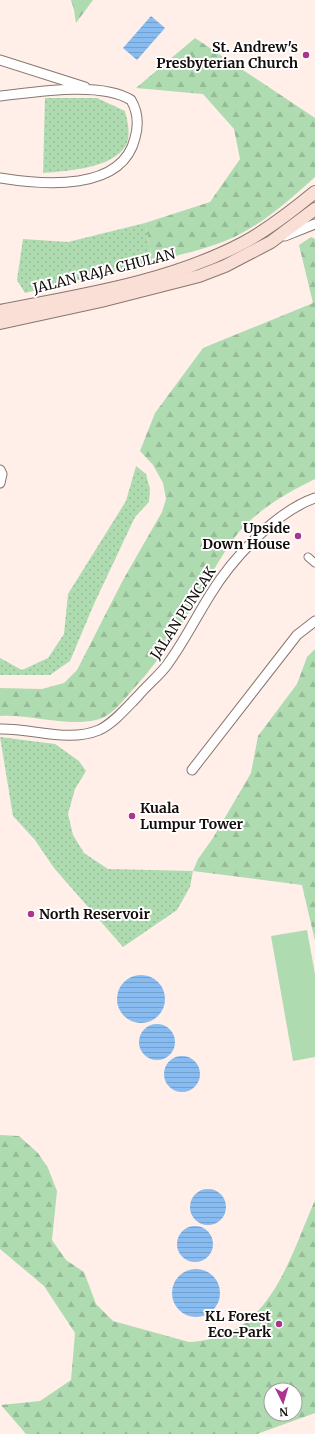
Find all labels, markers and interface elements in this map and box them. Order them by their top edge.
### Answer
place label: St. Andrew's Presbyterian Church [156,38,299,72]
marker: St. Andrew's Presbyterian Church [301,50,311,60]
street label: JALAN RAJA CHULAN [30,245,177,298]
place label: Upside Down House [202,519,290,553]
marker: Upside Down House [293,531,303,541]
street label: JALAN PUNCAK [146,562,220,664]
place label: Kuala Lumpur Tower [140,799,244,833]
marker: Kuala Lumpur Tower [127,811,137,821]
place label: North Reservoir [39,905,150,923]
marker: North Reservoir [26,909,36,919]
place label: KL Forest Eco-Park [205,1307,272,1341]
marker: KL Forest Eco-Park [274,1319,284,1329]
north arrow [263,1382,303,1422]
text: N [279,1405,289,1419]

